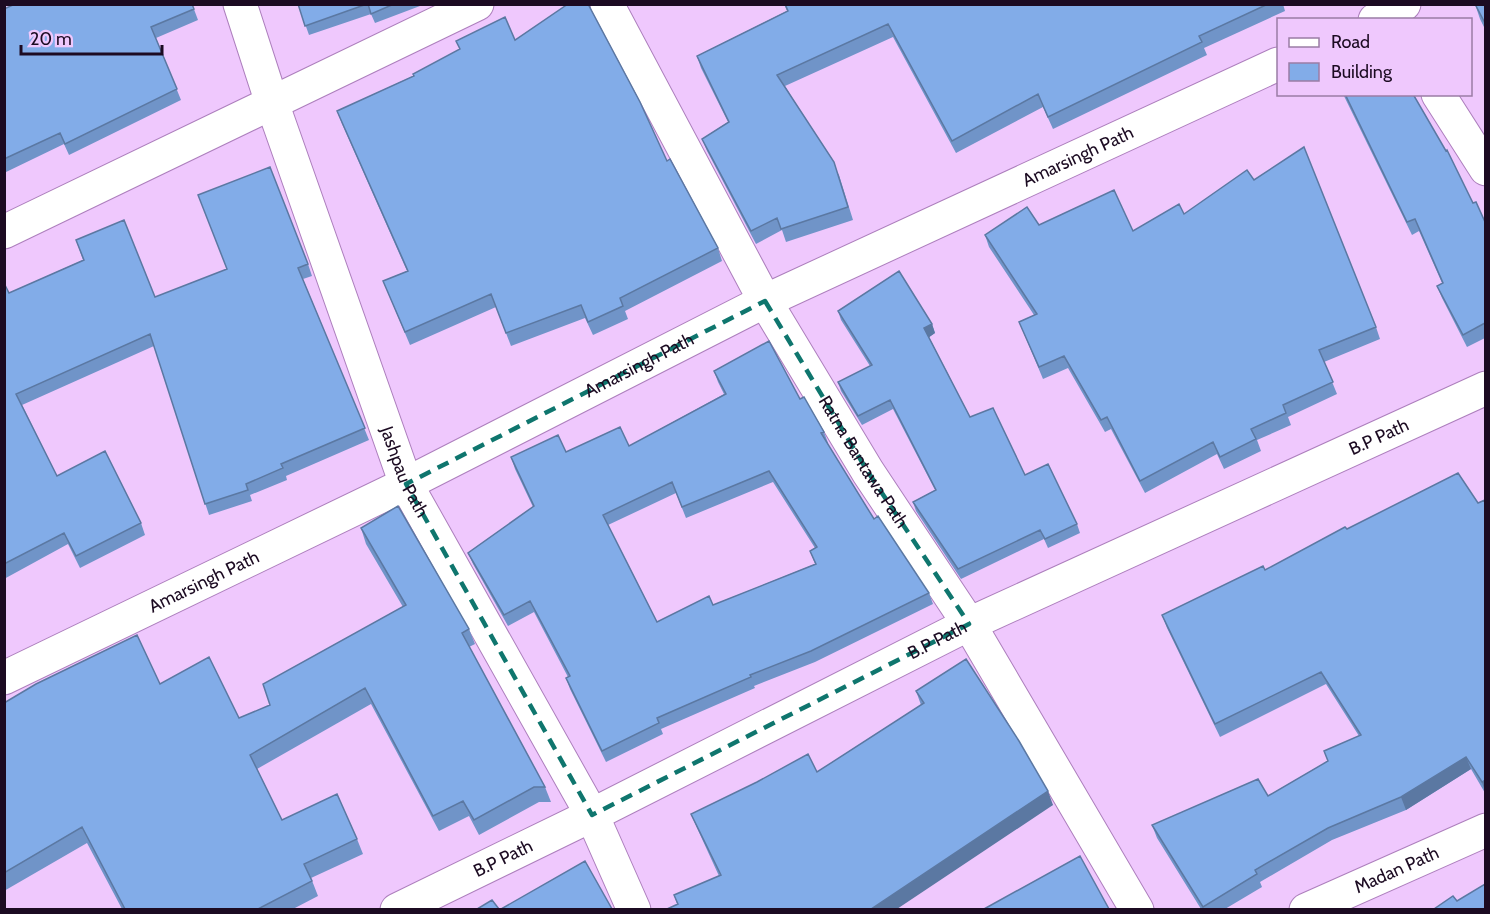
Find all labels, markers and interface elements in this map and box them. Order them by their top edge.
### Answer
scale bar [21,18,162,56]
legend [1277,18,1472,96]
text: 20 m [30,28,72,50]
text: Road [1331,31,1370,53]
text: Building [1331,61,1393,83]
street label: Amarsingh Path [1019,121,1137,192]
street label: Amarsingh Path [581,328,697,402]
street label: Ratna Bantawa Path [814,392,913,532]
street label: B.P Path [1345,414,1412,460]
street label: Jashpau Path [375,422,433,521]
street label: Amarsingh Path [145,546,263,617]
street label: B.P Path [904,616,970,664]
street label: B.P Path [470,835,536,882]
street label: Madan Path [1351,841,1442,898]

